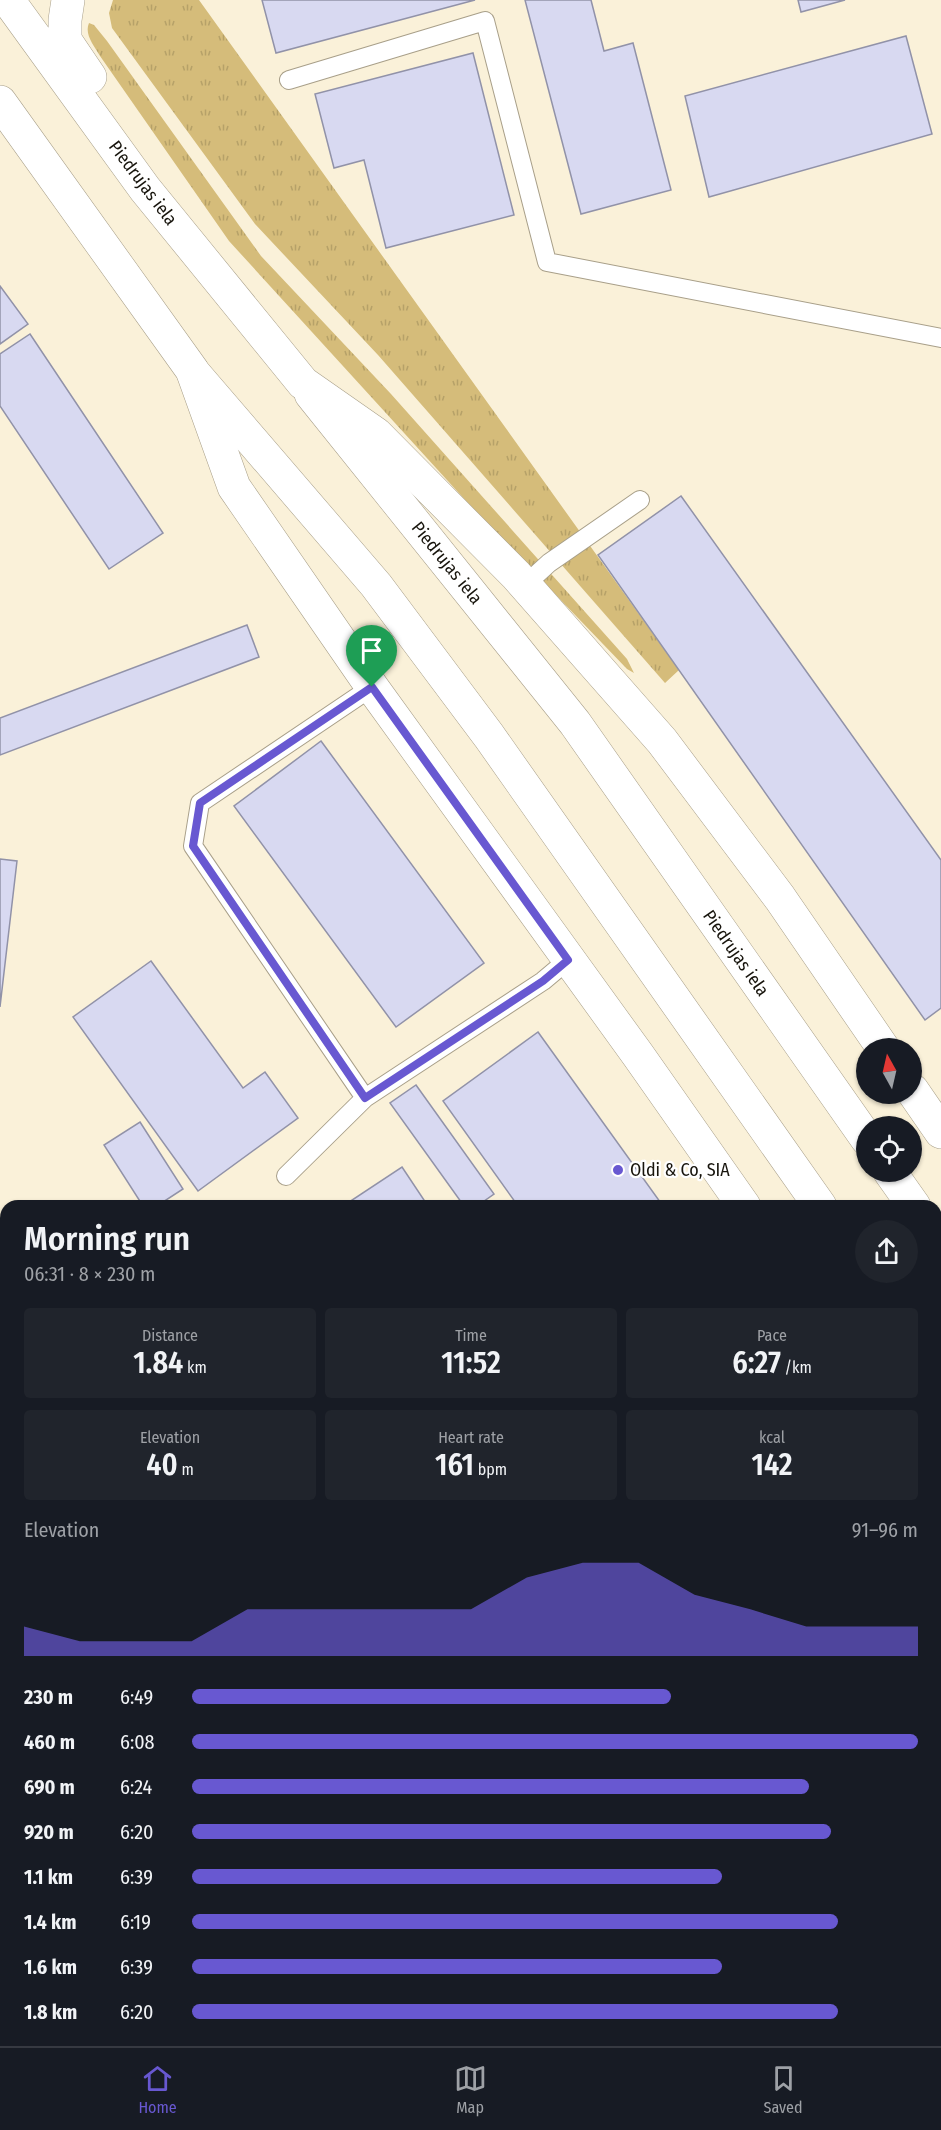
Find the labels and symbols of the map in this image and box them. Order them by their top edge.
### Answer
street label: Piedrujas iela [104,136,182,230]
street label: Piedrujas iela [407,517,487,609]
pin [346,625,397,687]
street label: Piedrujas iela [698,906,774,1001]
north arrow [856,1038,922,1104]
place label: Oldi & Co, SIA [630,1159,730,1181]
marker: Oldi & Co, SIA [611,1163,625,1177]

